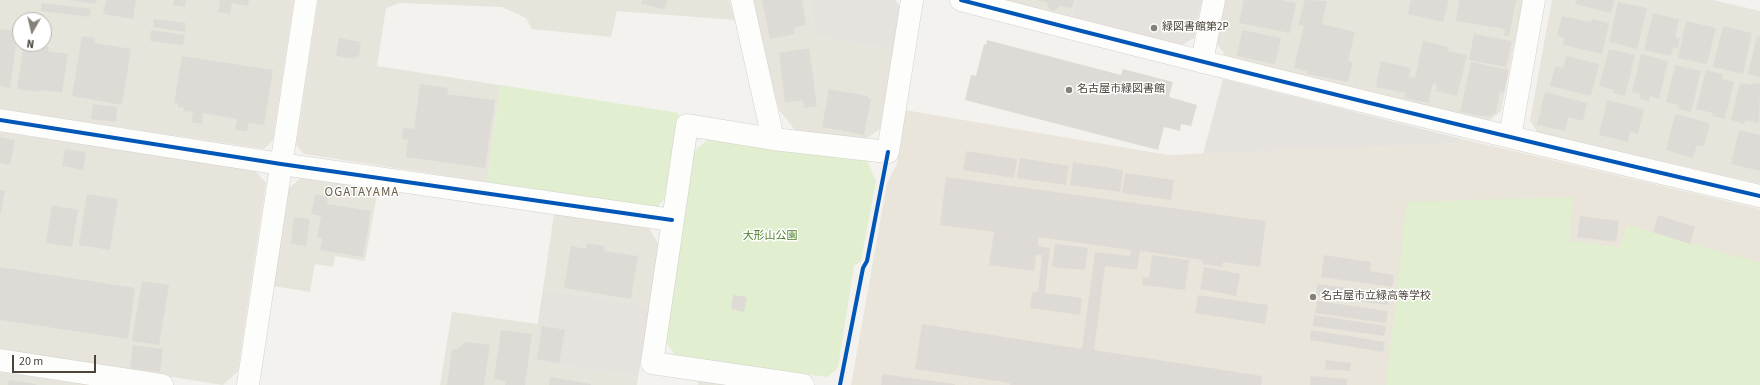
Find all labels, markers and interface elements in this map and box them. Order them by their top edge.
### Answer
north arrow [12,12,52,52]
place label: 緑図書館第2P [1162,21,1229,35]
marker: 緑図書館第2P [1149,23,1159,33]
text: N [26,35,35,51]
place label: 名古屋市緑図書館 [1077,83,1165,97]
marker: 名古屋市緑図書館 [1064,85,1074,95]
district label: OGATAYAMA [325,185,399,201]
park label: 大形山公園 [743,230,797,244]
place label: 名古屋市立緑高等学校 [1321,290,1431,304]
marker: 名古屋市立緑高等学校 [1308,292,1318,302]
scale bar [14,347,98,373]
text: 20 m [19,353,43,370]

